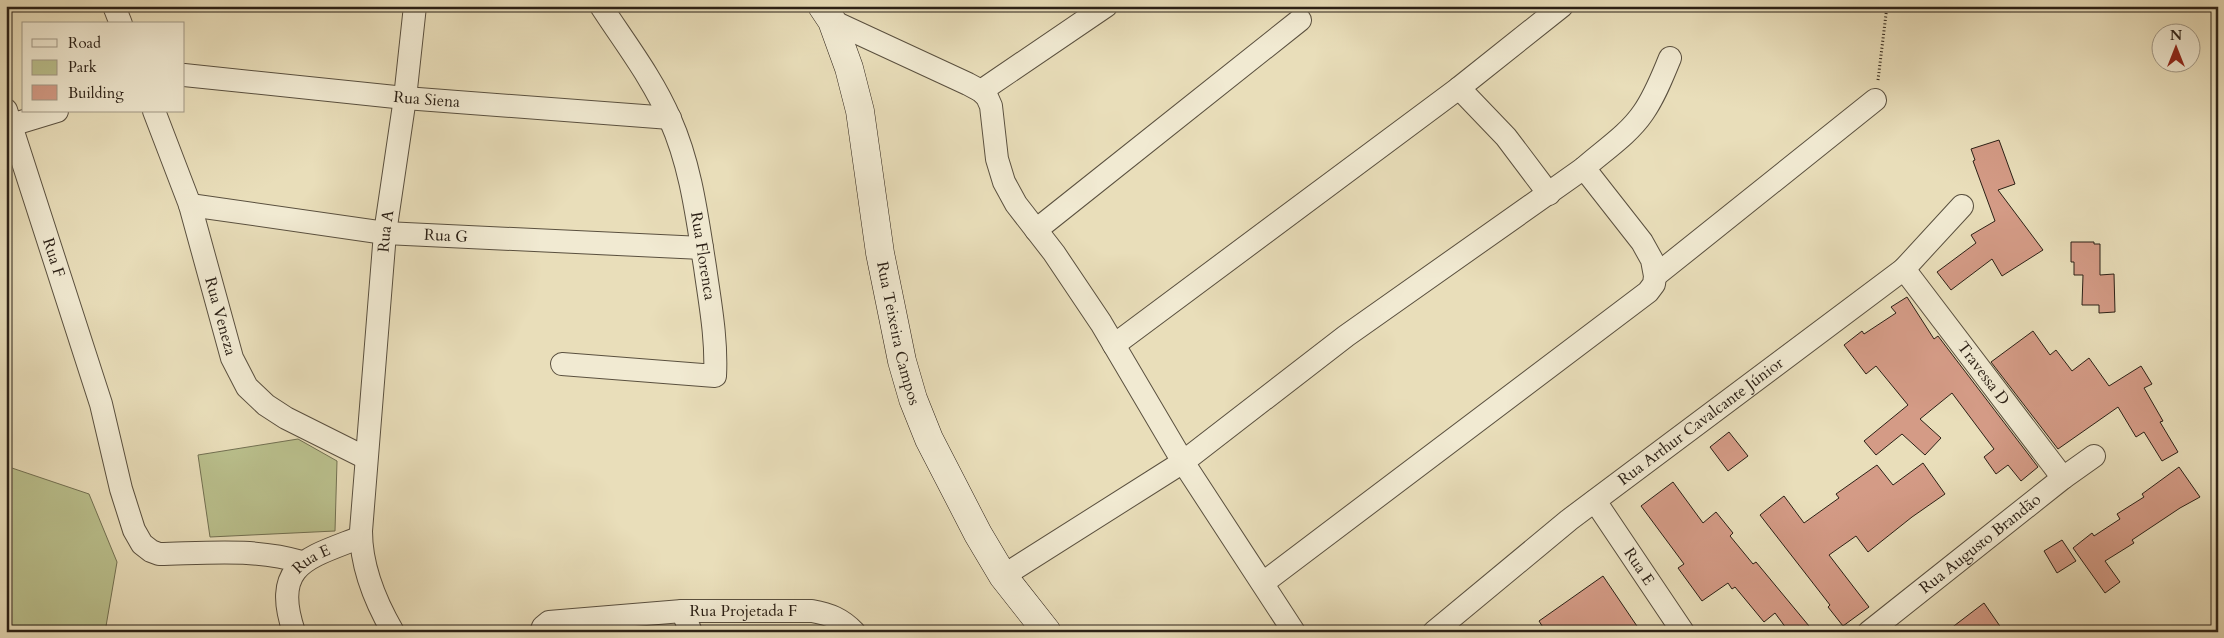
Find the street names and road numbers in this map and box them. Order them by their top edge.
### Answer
street label: Rua Siena [392,86,461,113]
street label: Rua A [372,208,399,253]
street label: Rua Florenca [685,210,721,302]
street label: Rua G [424,224,469,248]
street label: Rua F [37,235,70,280]
street label: Rua Teixeira Campos [871,260,925,408]
street label: Rua Veneza [199,274,242,358]
street label: Travessa D [1952,337,2015,410]
street label: Rua Arthur Cavalcante Júnior [1613,352,1788,491]
street label: Rua Augusto Brandão [1915,488,2046,599]
street label: Rua E [287,539,334,579]
street label: Rua E [1618,543,1660,590]
street label: Rua Projetada F [690,600,797,622]

